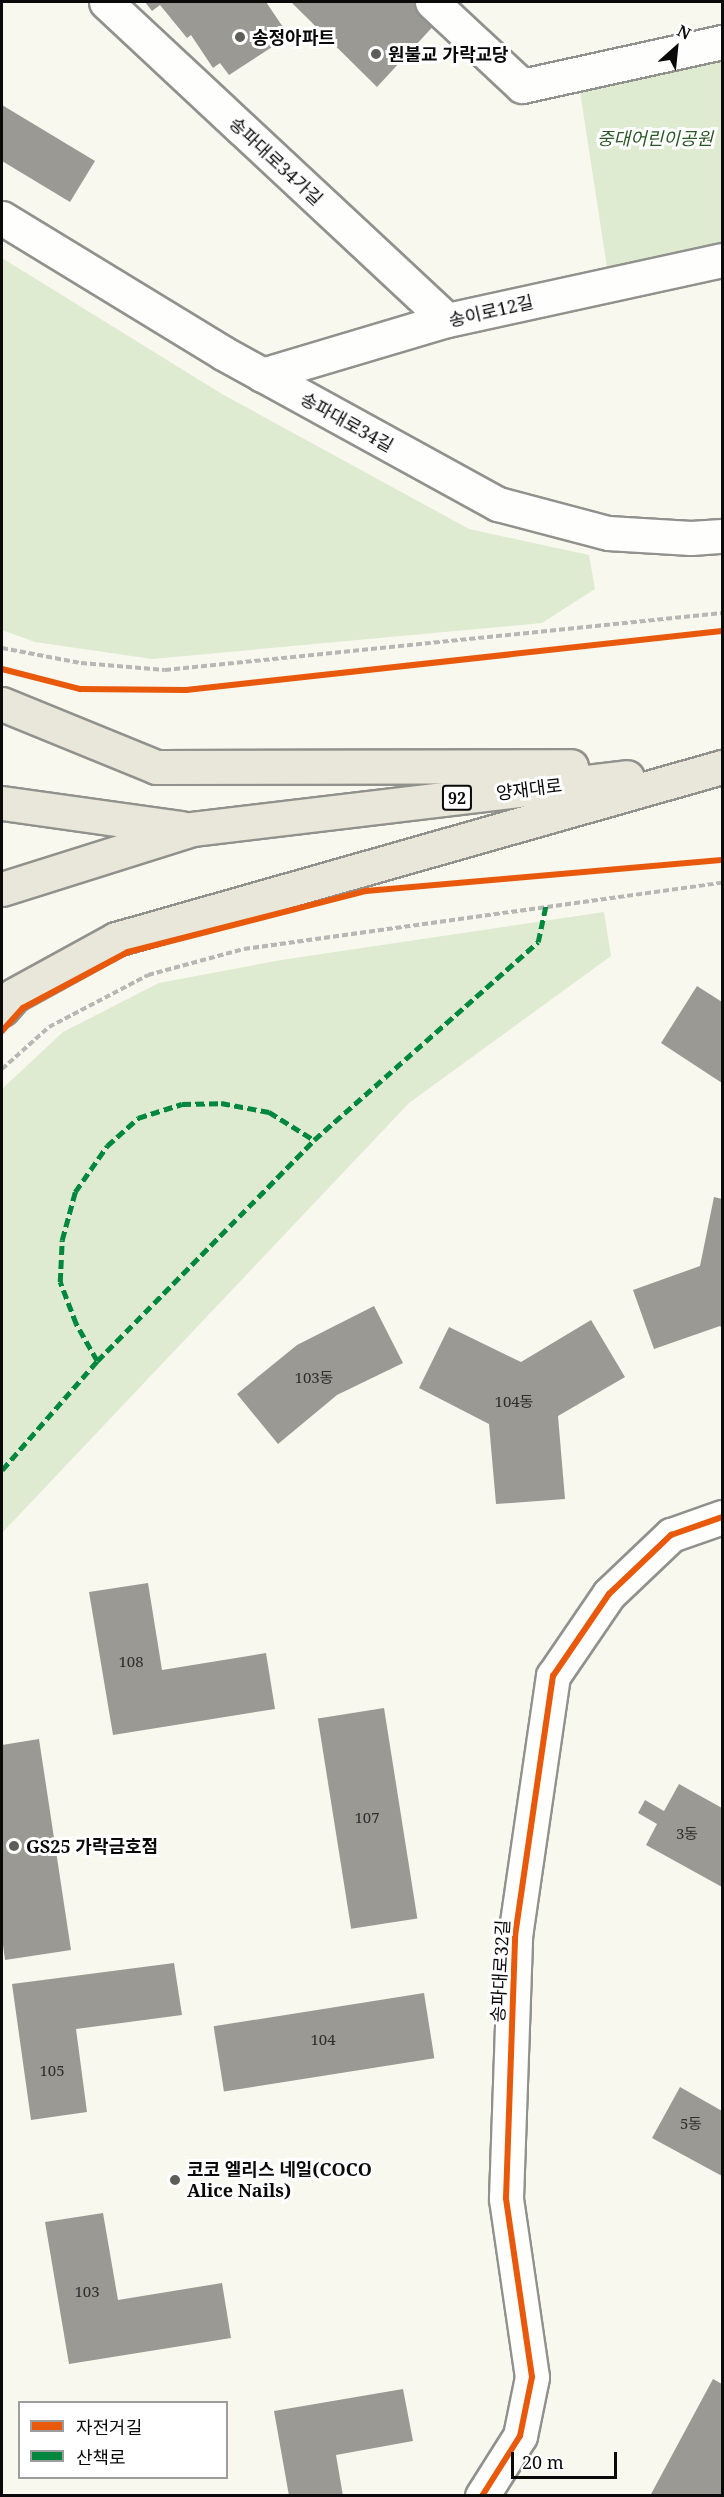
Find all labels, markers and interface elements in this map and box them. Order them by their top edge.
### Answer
north arrow [646,18,706,78]
text: N [674,19,695,45]
place label: 송정아파트 [252,26,335,48]
marker: 송정아파트 [233,30,247,44]
place label: 원불교 가락교당 [388,43,509,65]
marker: 원불교 가락교당 [369,47,383,61]
street label: 송파대로34가길 [225,112,327,210]
park label: 중대어린이공원 [597,127,713,149]
street label: 송이로12길 [446,291,536,331]
street label: 송파대로34길 [297,388,397,456]
street label: 양재대로 [495,774,563,804]
road number: 92 [440,785,474,811]
house number: 103동 [295,1369,333,1387]
house number: 104동 [495,1393,533,1411]
house number: 108 [118,1653,144,1671]
house number: 107 [354,1809,380,1827]
house number: 3동 [676,1825,698,1843]
place label: GS25 가락금호점 [26,1835,158,1857]
marker: GS25 가락금호점 [7,1839,21,1853]
street label: 송파대로32길 [487,1919,513,2023]
house number: 104 [310,2031,336,2049]
house number: 105 [39,2062,65,2080]
house number: 5동 [680,2115,702,2133]
place label: 코코 엘리스 네일(COCO Alice Nails) [187,2159,372,2202]
marker: 코코 엘리스 네일(COCO Alice Nails) [168,2173,182,2187]
house number: 103 [74,2283,100,2301]
legend [18,2401,228,2479]
text: 자전거길 [76,2415,142,2439]
scale bar [514,2440,620,2478]
text: 산책로 [76,2445,126,2469]
text: 20 m [522,2450,564,2474]

